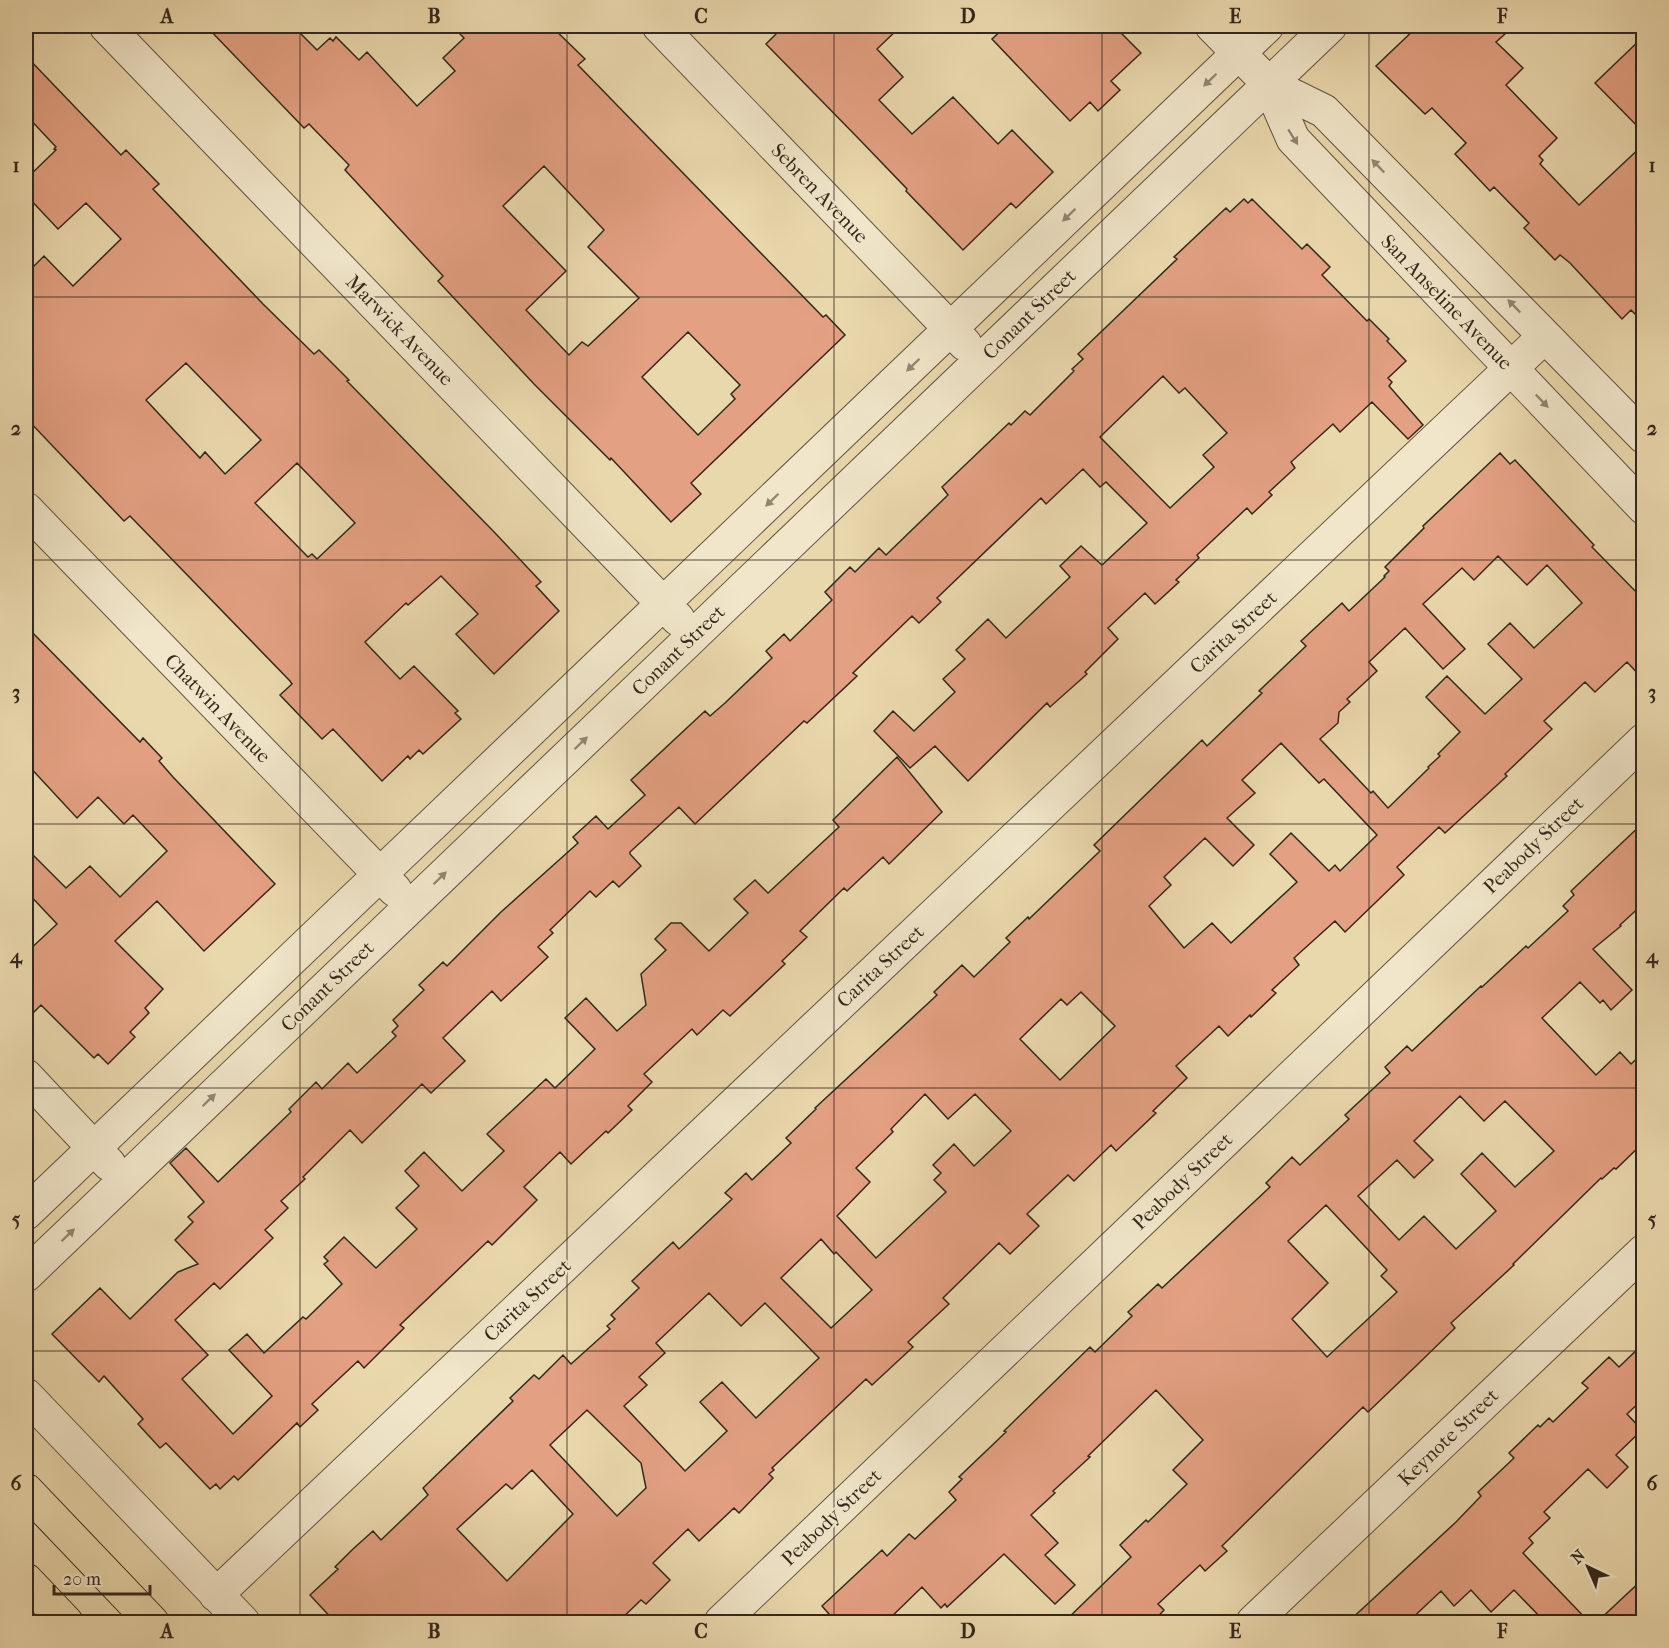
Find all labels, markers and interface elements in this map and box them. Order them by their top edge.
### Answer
text: A [159,5,175,28]
text: B [427,5,441,28]
text: C [694,5,708,28]
text: D [960,5,976,28]
text: E [1229,5,1241,28]
text: F [1496,5,1508,28]
one-way arrow [1203,73,1217,87]
one-way arrow [1288,129,1299,145]
street label: Sebren Avenue [766,139,873,248]
text: 1 [12,154,20,177]
text: 1 [1648,154,1656,177]
one-way arrow [1371,159,1385,173]
one-way arrow [1062,208,1076,222]
street label: San Anseline Avenue [1376,230,1517,375]
street label: Conant Street [978,264,1081,364]
street label: Marwick Avenue [341,270,458,390]
one-way arrow [1507,299,1521,313]
one-way arrow [906,358,921,372]
one-way arrow [1535,394,1549,409]
text: 2 [11,417,21,440]
text: 2 [1647,417,1657,440]
one-way arrow [766,492,780,506]
street label: Carita Street [1185,586,1282,678]
street label: Conant Street [627,600,730,700]
street label: Chatwin Avenue [160,649,275,768]
text: 3 [12,681,20,704]
text: 3 [1648,681,1656,704]
one-way arrow [574,736,589,750]
street label: Peabody Street [1479,792,1588,899]
one-way arrow [433,871,448,885]
street label: Carita Street [832,920,929,1012]
street label: Conant Street [276,936,379,1036]
text: 4 [9,945,23,969]
text: 4 [1645,945,1659,969]
one-way arrow [201,1093,215,1107]
street label: Peabody Street [1128,1128,1237,1235]
text: 5 [12,1208,21,1231]
text: 5 [1648,1208,1657,1231]
one-way arrow [60,1228,74,1242]
street label: Carita Street [479,1254,576,1346]
street label: Keynote Street [1394,1384,1503,1491]
street label: Peabody Street [777,1464,886,1571]
text: 6 [11,1472,23,1495]
text: 6 [1647,1472,1659,1495]
north arrow [1558,1537,1618,1597]
text: N [1567,1545,1590,1568]
scale bar [54,1558,150,1596]
text: 20 m [63,1569,101,1590]
text: A [159,1620,175,1643]
text: B [427,1620,441,1643]
text: C [694,1620,708,1643]
text: D [960,1620,976,1643]
text: E [1229,1620,1241,1643]
text: F [1496,1620,1508,1643]

